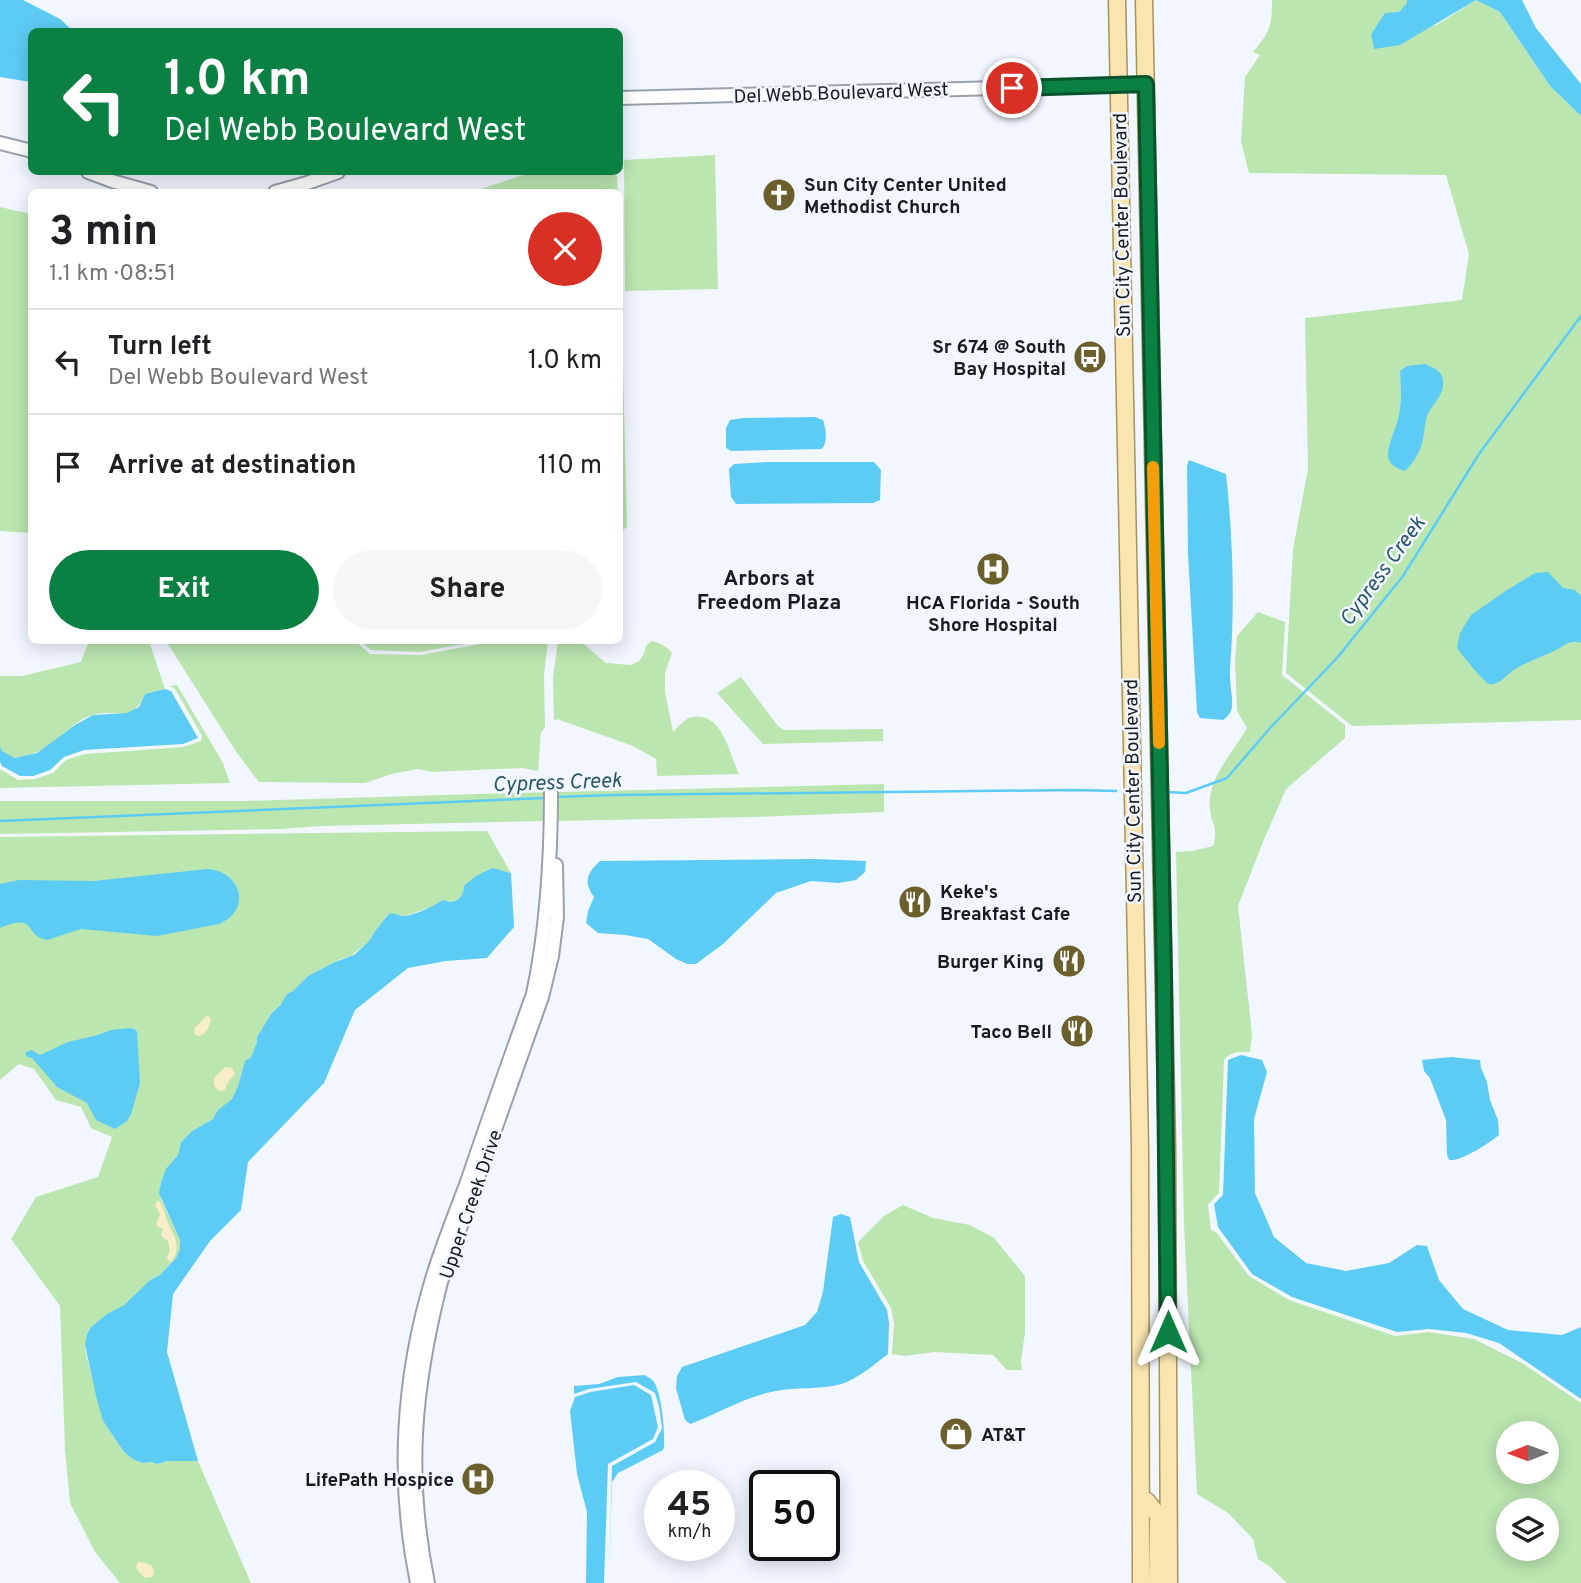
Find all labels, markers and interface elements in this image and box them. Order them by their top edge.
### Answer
text: 1.0 km [164,51,311,113]
icon: left [49,56,140,147]
pin [982,58,1042,118]
icon: arrive [993,69,1031,107]
street label: Del Webb Boulevard West [733,78,949,110]
text: Del Webb Boulevard West [164,112,526,152]
street label: Sun City Center Boulevard [1109,113,1137,337]
place label: Sun City Center United Methodist Church [804,174,1007,220]
church icon: Sun City Center United Methodist Church [760,176,798,214]
text: 3 min [49,207,158,260]
button: close [528,212,602,286]
text: 1.1 km · 08:51 [49,260,176,289]
text: Turn left [108,331,212,364]
place label: Sr 674 @ South Bay Hospital [932,336,1066,382]
bus stop icon: Sr 674 @ South Bay Hospital [1071,338,1109,376]
icon: left [49,343,87,381]
text: 1.0 km [528,345,602,378]
text: Del Webb Boulevard West [108,364,369,393]
icon: arrive [49,448,87,486]
text: Arrive at destination [108,450,356,483]
text: 110 m [538,450,602,483]
water label: Cypress Creek [1334,511,1432,632]
button: Exit [49,550,319,630]
button: Share [333,550,602,630]
hospital icon: HCA Florida - South Shore Hospital [974,550,1012,588]
district label: Arbors at Freedom Plaza [697,566,841,617]
place label: HCA Florida - South Shore Hospital [906,592,1080,638]
street label: Sun City Center Boulevard [1120,679,1148,903]
water label: Cypress Creek [492,768,623,799]
place label: Keke's Breakfast Cafe [940,881,1070,927]
restaurant icon: Keke's Breakfast Cafe [896,883,934,921]
restaurant icon: Burger King [1050,942,1088,980]
place label: Burger King [937,951,1044,975]
restaurant icon: Taco Bell [1058,1012,1096,1050]
place label: Taco Bell [970,1021,1052,1045]
street label: Upper Creek Drive [435,1127,509,1283]
position arrow [1131,1295,1205,1369]
shop icon: AT&T [937,1415,975,1453]
north arrow [1496,1421,1559,1484]
map controls [1496,1421,1559,1561]
place label: AT&T [981,1424,1026,1448]
hospital icon: LifePath Hospice [459,1460,497,1498]
place label: LifePath Hospice [305,1469,454,1493]
speed limit sign: 50 [749,1470,840,1561]
text: 45 [668,1484,711,1528]
button: layers [1496,1498,1559,1561]
text: km/h [668,1521,711,1544]

